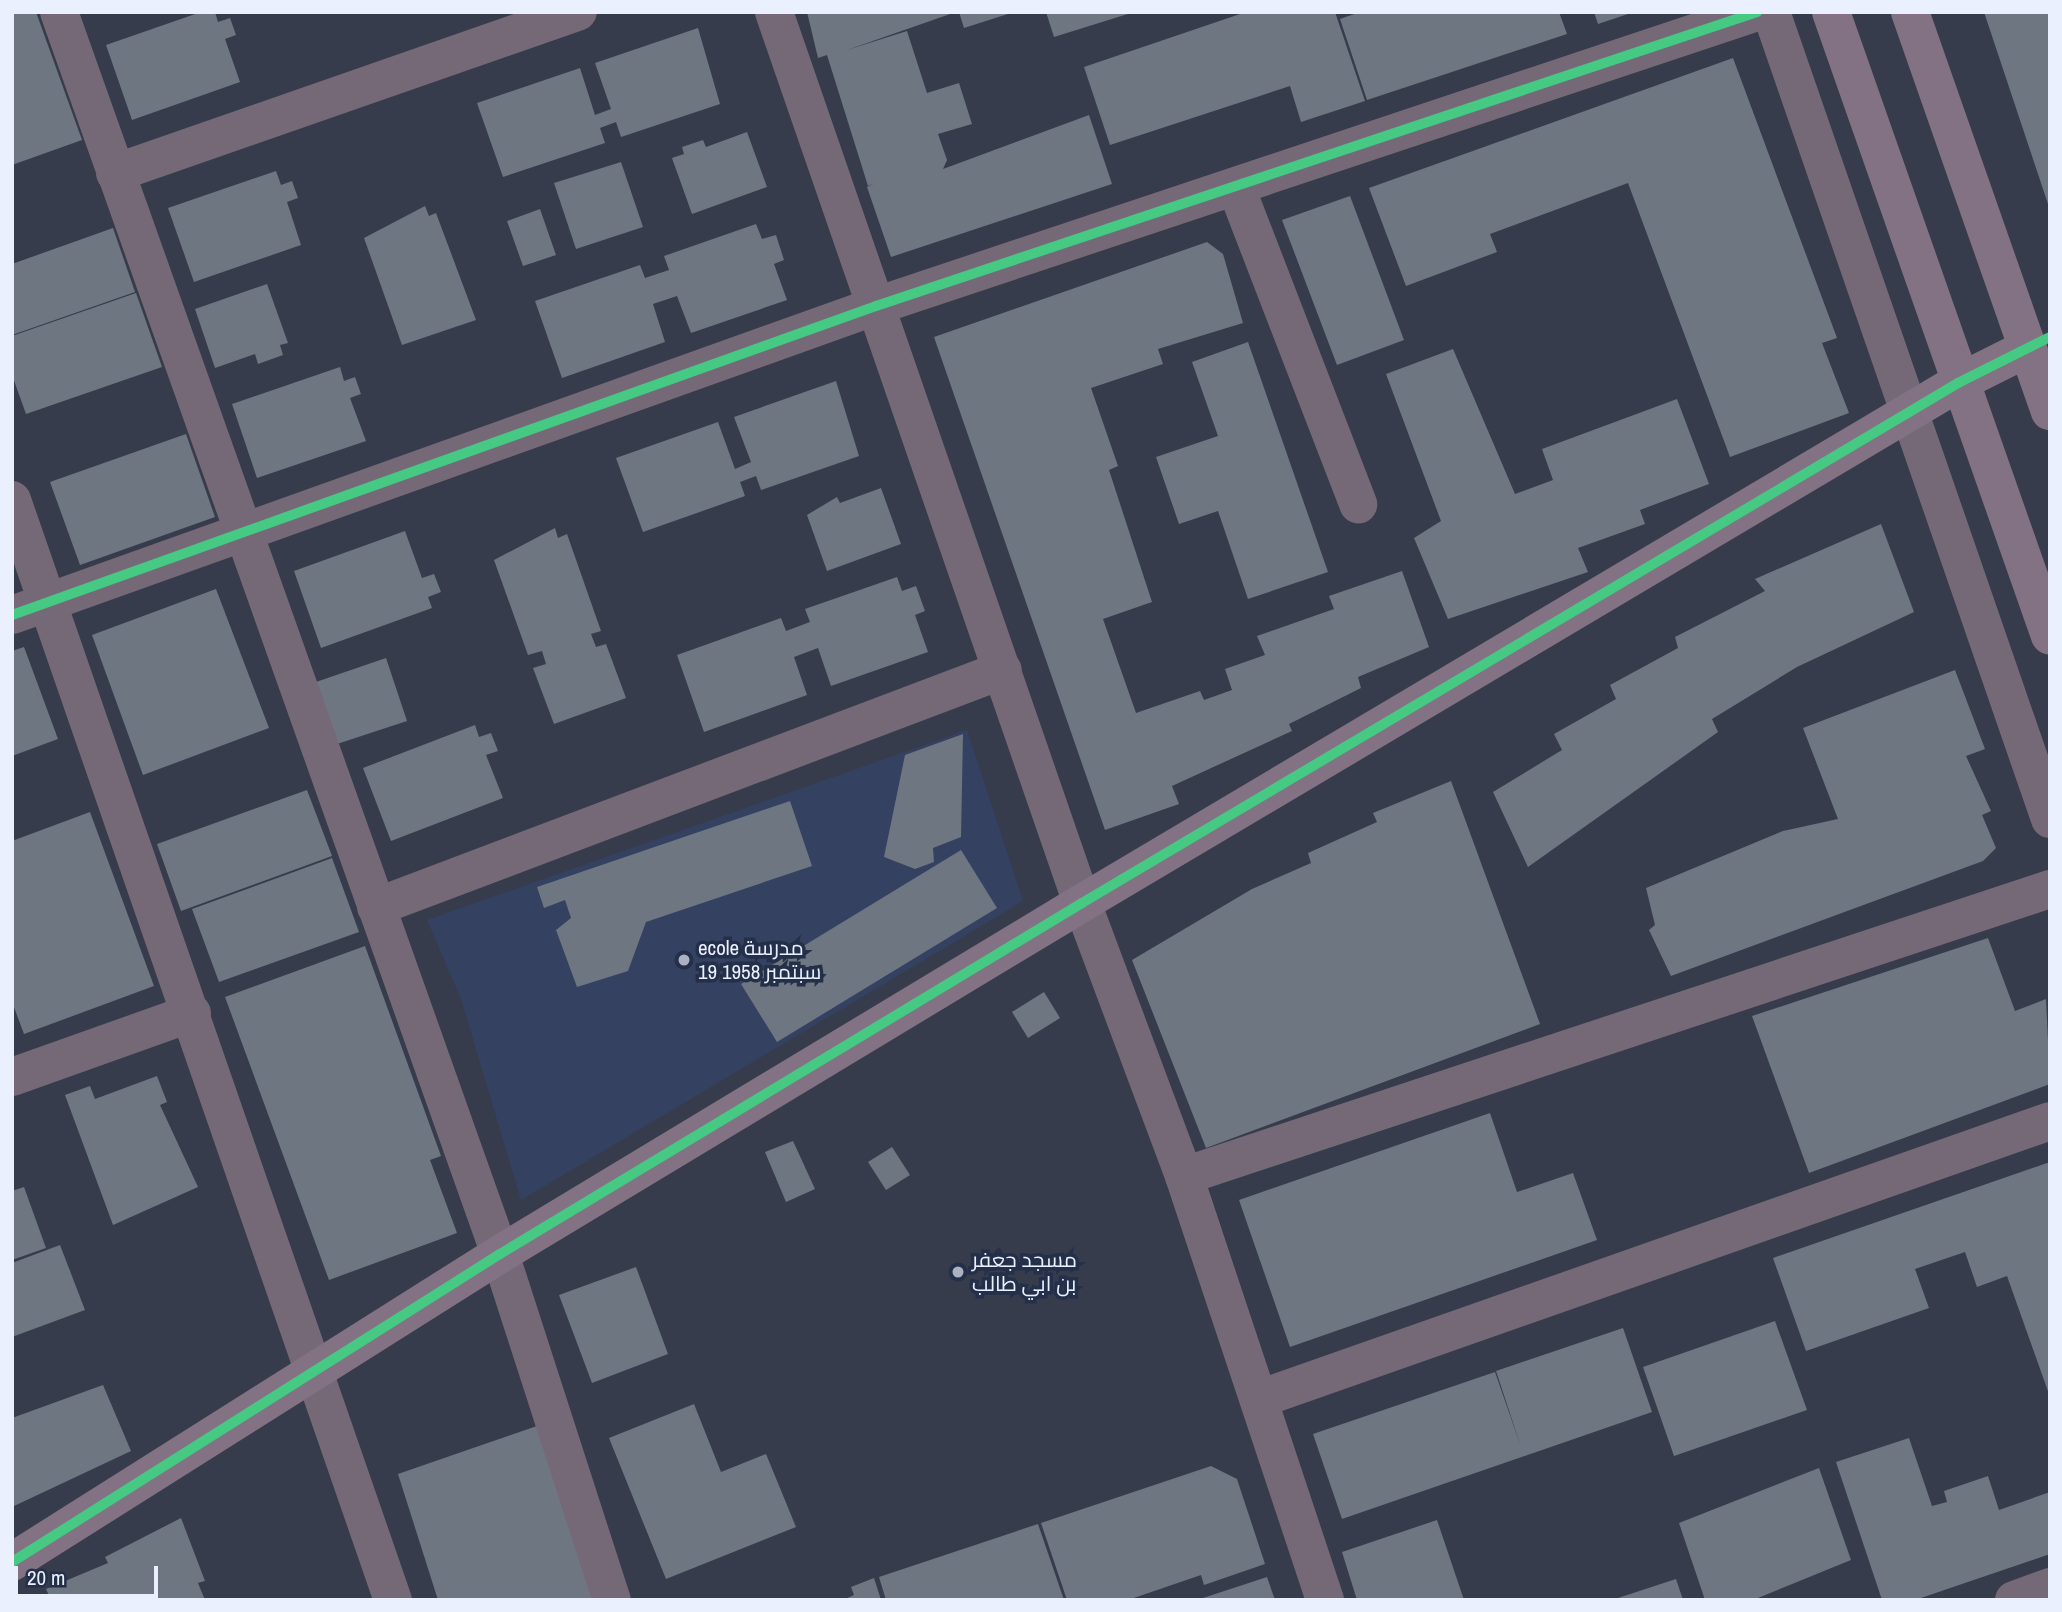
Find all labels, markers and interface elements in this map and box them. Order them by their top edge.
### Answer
place label: ecole مدرسة 19 سبتمبر 1958 [698,935,821,985]
marker: ecole مدرسة 19 سبتمبر 1958 [676,952,692,968]
place label: مسجد جعفر بن ابي طالب [972,1247,1077,1297]
marker: مسجد جعفر بن ابي طالب [950,1264,966,1280]
scale bar [18,1552,161,1596]
text: 20 m [27,1563,65,1592]

